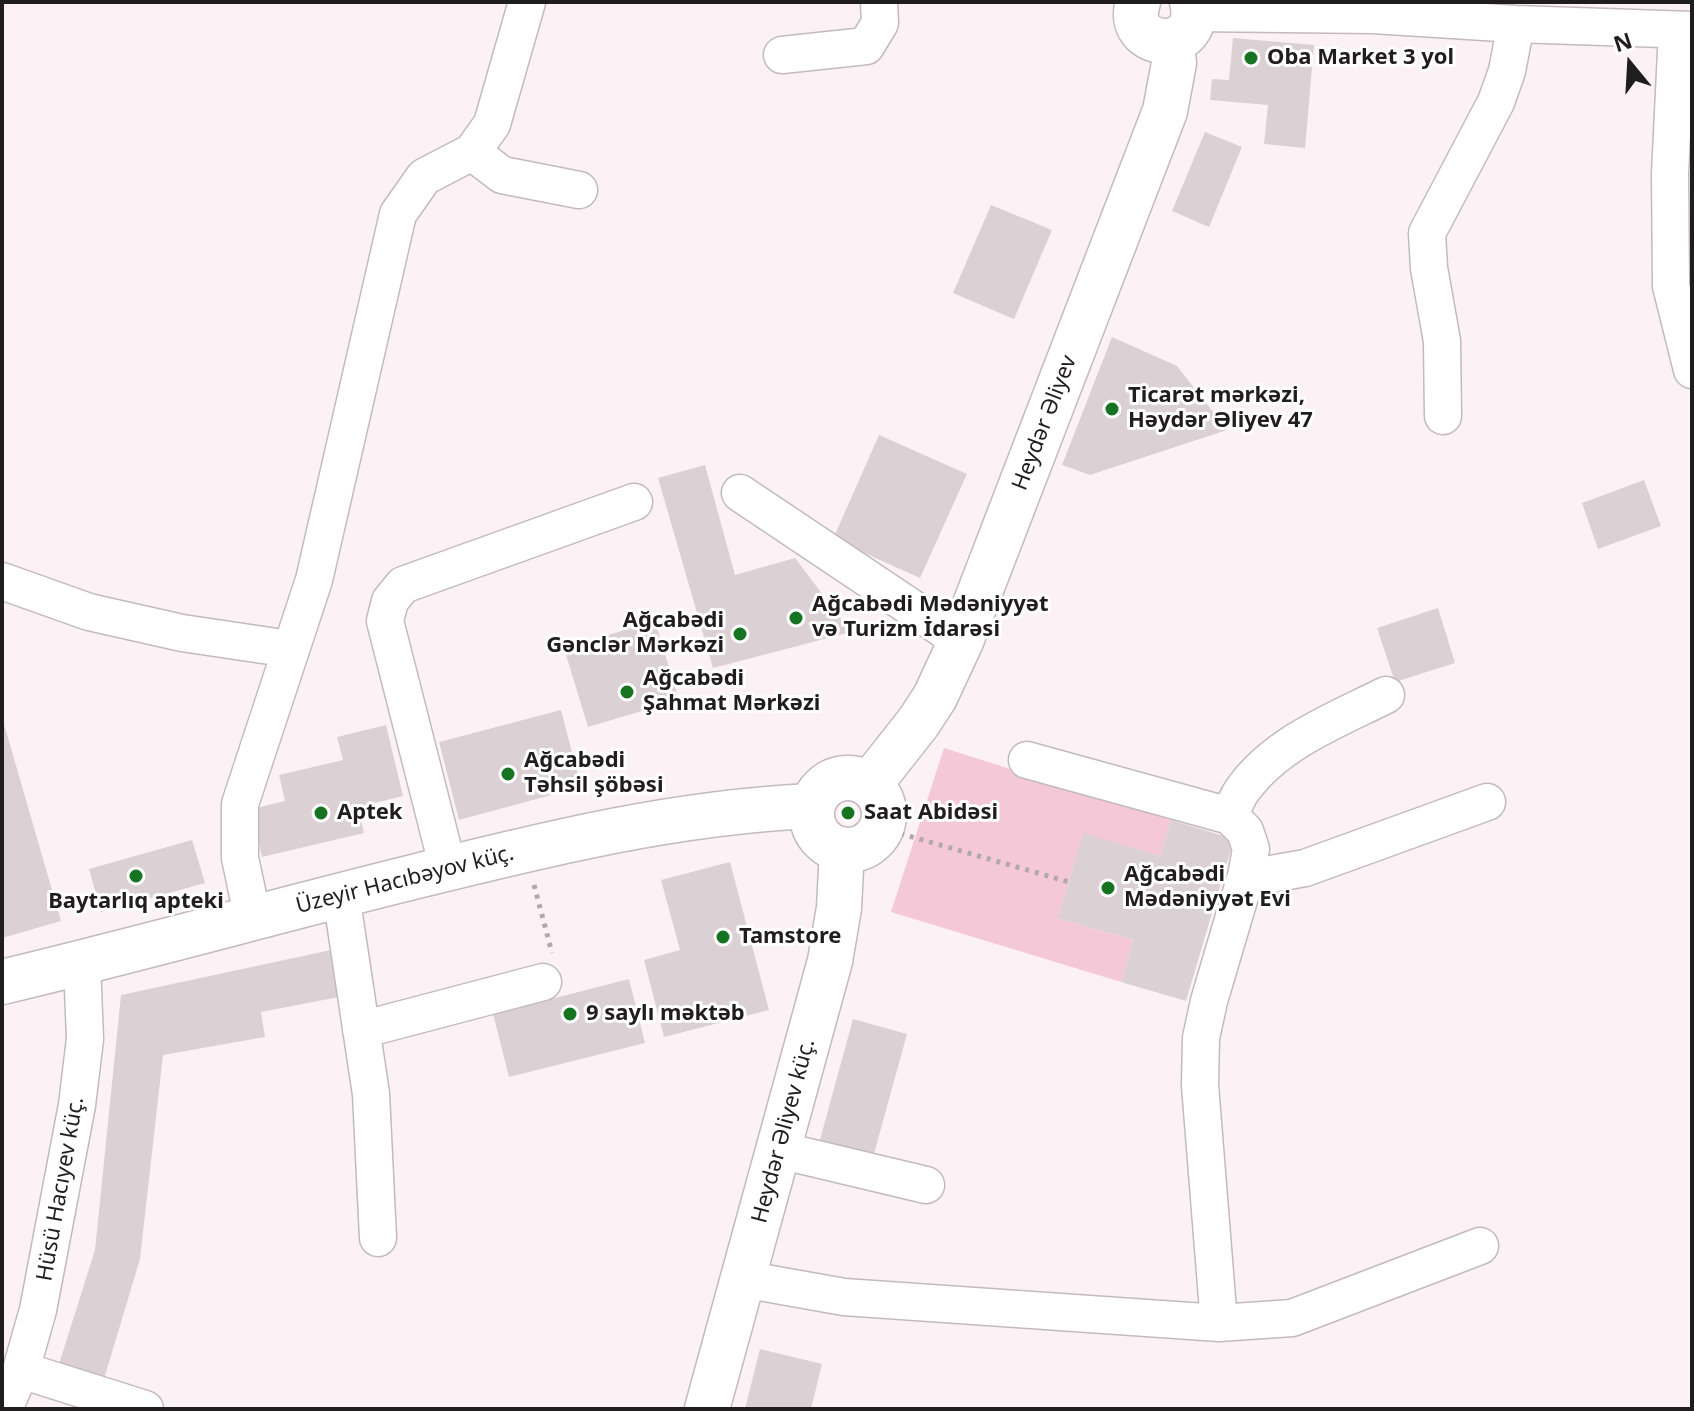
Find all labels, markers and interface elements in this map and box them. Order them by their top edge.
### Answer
north arrow [1590,24,1670,104]
text: N [1609,24,1636,58]
place label: Oba Market 3 yol [1267,45,1454,71]
marker: Oba Market 3 yol [1242,49,1260,67]
street label: Heydər Əliyev [1007,352,1083,494]
place label: Ticarət mərkəzi, Həydər Əliyev 47 [1128,383,1313,434]
marker: Ticarət mərkəzi, Həydər Əliyev 47 [1103,400,1121,418]
place label: Ağcabədi Mədəniyyət və Turizm İdarəsi [812,592,1048,644]
place label: Ağcabədi Gənclər Mərkəzi [546,608,724,660]
marker: Ağcabədi Mədəniyyət və Turizm İdarəsi [787,609,805,627]
marker: Ağcabədi Gənclər Mərkəzi [731,625,749,643]
place label: Ağcabədi Şahmat Mərkəzi [643,666,820,718]
marker: Ağcabədi Şahmat Mərkəzi [618,683,636,701]
place label: Ağcabədi Təhsil şöbəsi [524,748,663,800]
marker: Ağcabədi Təhsil şöbəsi [499,765,517,783]
place label: Aptek [337,800,402,826]
place label: Saat Abidəsi [864,800,998,826]
marker: Aptek [312,804,330,822]
marker: Saat Abidəsi [839,804,857,822]
street label: Üzeyir Hacıbəyov küç. [293,840,517,920]
place label: Ağcabədi Mədəniyyət Evi [1124,862,1291,914]
marker: Baytarlıq apteki [127,867,145,885]
marker: Ağcabədi Mədəniyyət Evi [1099,879,1117,897]
place label: Baytarlıq apteki [48,889,224,915]
place label: Tamstore [739,924,841,950]
marker: Tamstore [714,928,732,946]
place label: 9 saylı məktəb [586,1001,745,1027]
marker: 9 saylı məktəb [561,1005,579,1023]
street label: Heydər Əliyev küç. [747,1036,821,1226]
street label: Hüsü Hacıyev küç. [32,1095,90,1283]

